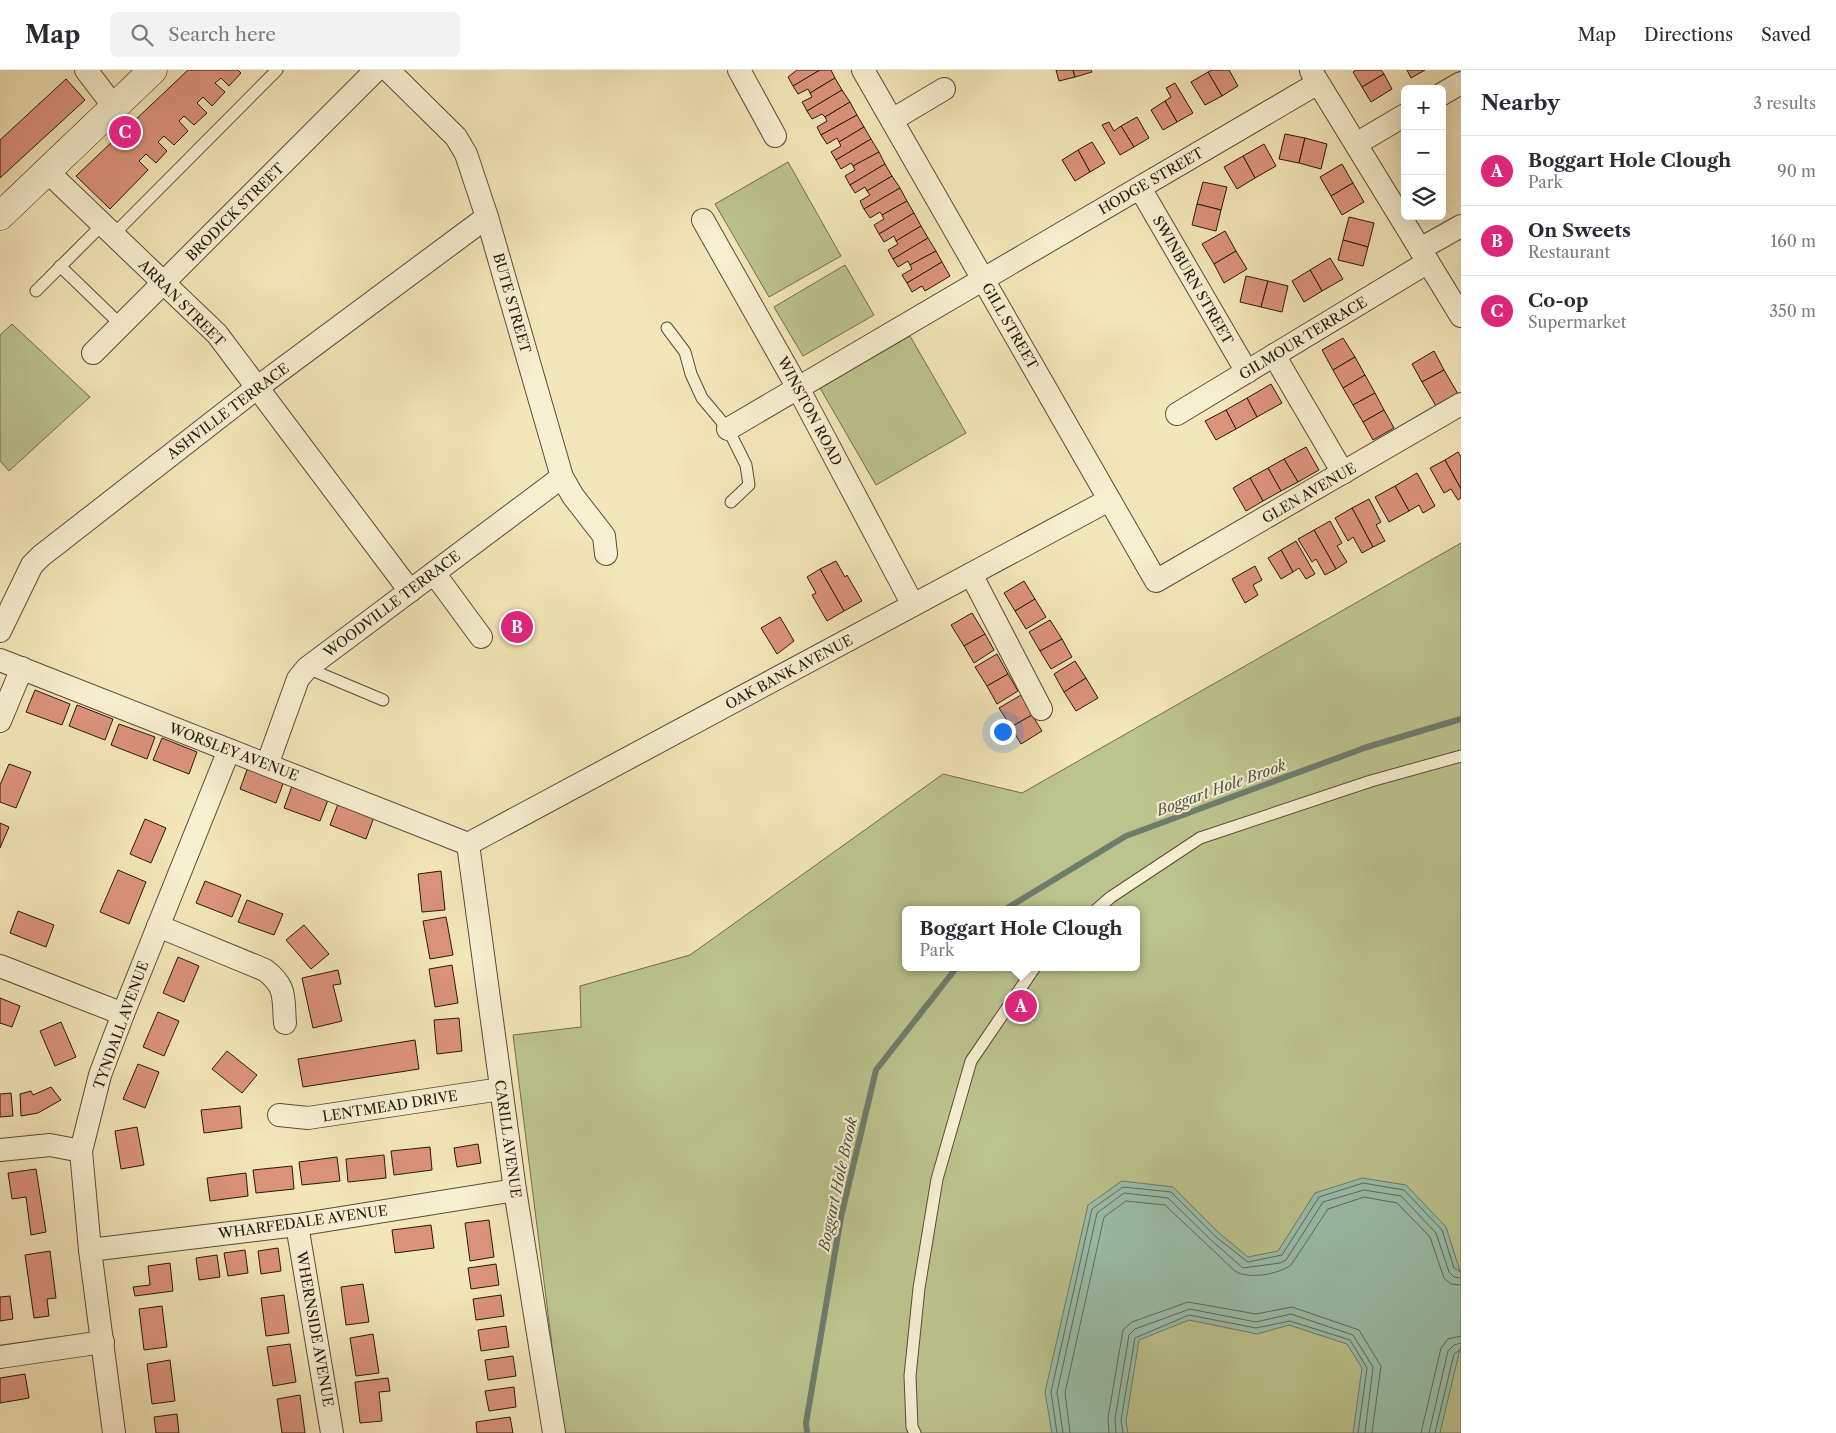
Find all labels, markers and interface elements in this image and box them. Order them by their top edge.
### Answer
search box [110,12,460,57]
text: Map [25,20,80,49]
icon: search [128,21,156,49]
text: Search here [168,23,276,46]
text: Map [1577,24,1616,46]
text: Directions [1644,24,1733,46]
text: Saved [1761,24,1811,46]
map controls [1401,85,1446,220]
button: + [1401,85,1446,130]
text: Nearby [1481,90,1560,115]
text: 3 results [1753,93,1816,113]
pin: C [109,113,141,151]
button: − [1401,130,1446,175]
street label: HODGE STREET [1095,143,1207,218]
text: Boggart Hole Clough [1528,149,1731,172]
street label: BRODICK STREET [182,159,288,265]
text: A [1491,161,1503,181]
text: 90 m [1777,161,1816,181]
text: Park [1528,172,1563,192]
button: layers [1401,175,1446,220]
street label: SWINBURN STREET [1149,213,1237,348]
text: On Sweets [1528,219,1631,242]
text: B [1491,231,1503,251]
text: 160 m [1771,231,1816,251]
text: Restaurant [1528,242,1610,262]
street label: BUTE STREET [489,251,535,356]
street label: ARRAN STREET [134,255,230,351]
street label: GILL STREET [978,279,1042,373]
text: Co-op [1528,289,1589,312]
street label: GILMOUR TERRACE [1236,293,1370,383]
text: C [1491,301,1503,321]
text: 350 m [1769,301,1816,321]
text: Supermarket [1528,312,1626,332]
street label: WINSTON ROAD [773,353,846,469]
street label: ASHVILLE TERRACE [162,359,293,463]
street label: GLEN AVENUE [1259,459,1359,527]
street label: WOODVILLE TERRACE [319,547,464,662]
pin: B [501,608,533,646]
street label: OAK BANK AVENUE [722,631,856,713]
street label: WORSLEY AVENUE [166,719,301,785]
your location [990,719,1016,745]
water label: Boggart Hole Brook [1153,755,1288,820]
popup [902,906,1140,971]
text: Boggart Hole Clough [919,917,1123,940]
text: Park [919,940,954,960]
street label: TYNDALL AVENUE [89,958,153,1092]
pin: A [1005,987,1037,1025]
street label: CARILL AVENUE [491,1079,525,1199]
street label: LENTMEAD DRIVE [321,1086,459,1126]
water label: Boggart Hole Brook [814,1115,861,1254]
street label: WHARFEDALE AVENUE [216,1201,389,1243]
street label: WHERNSIDE AVENUE [292,1249,338,1408]

